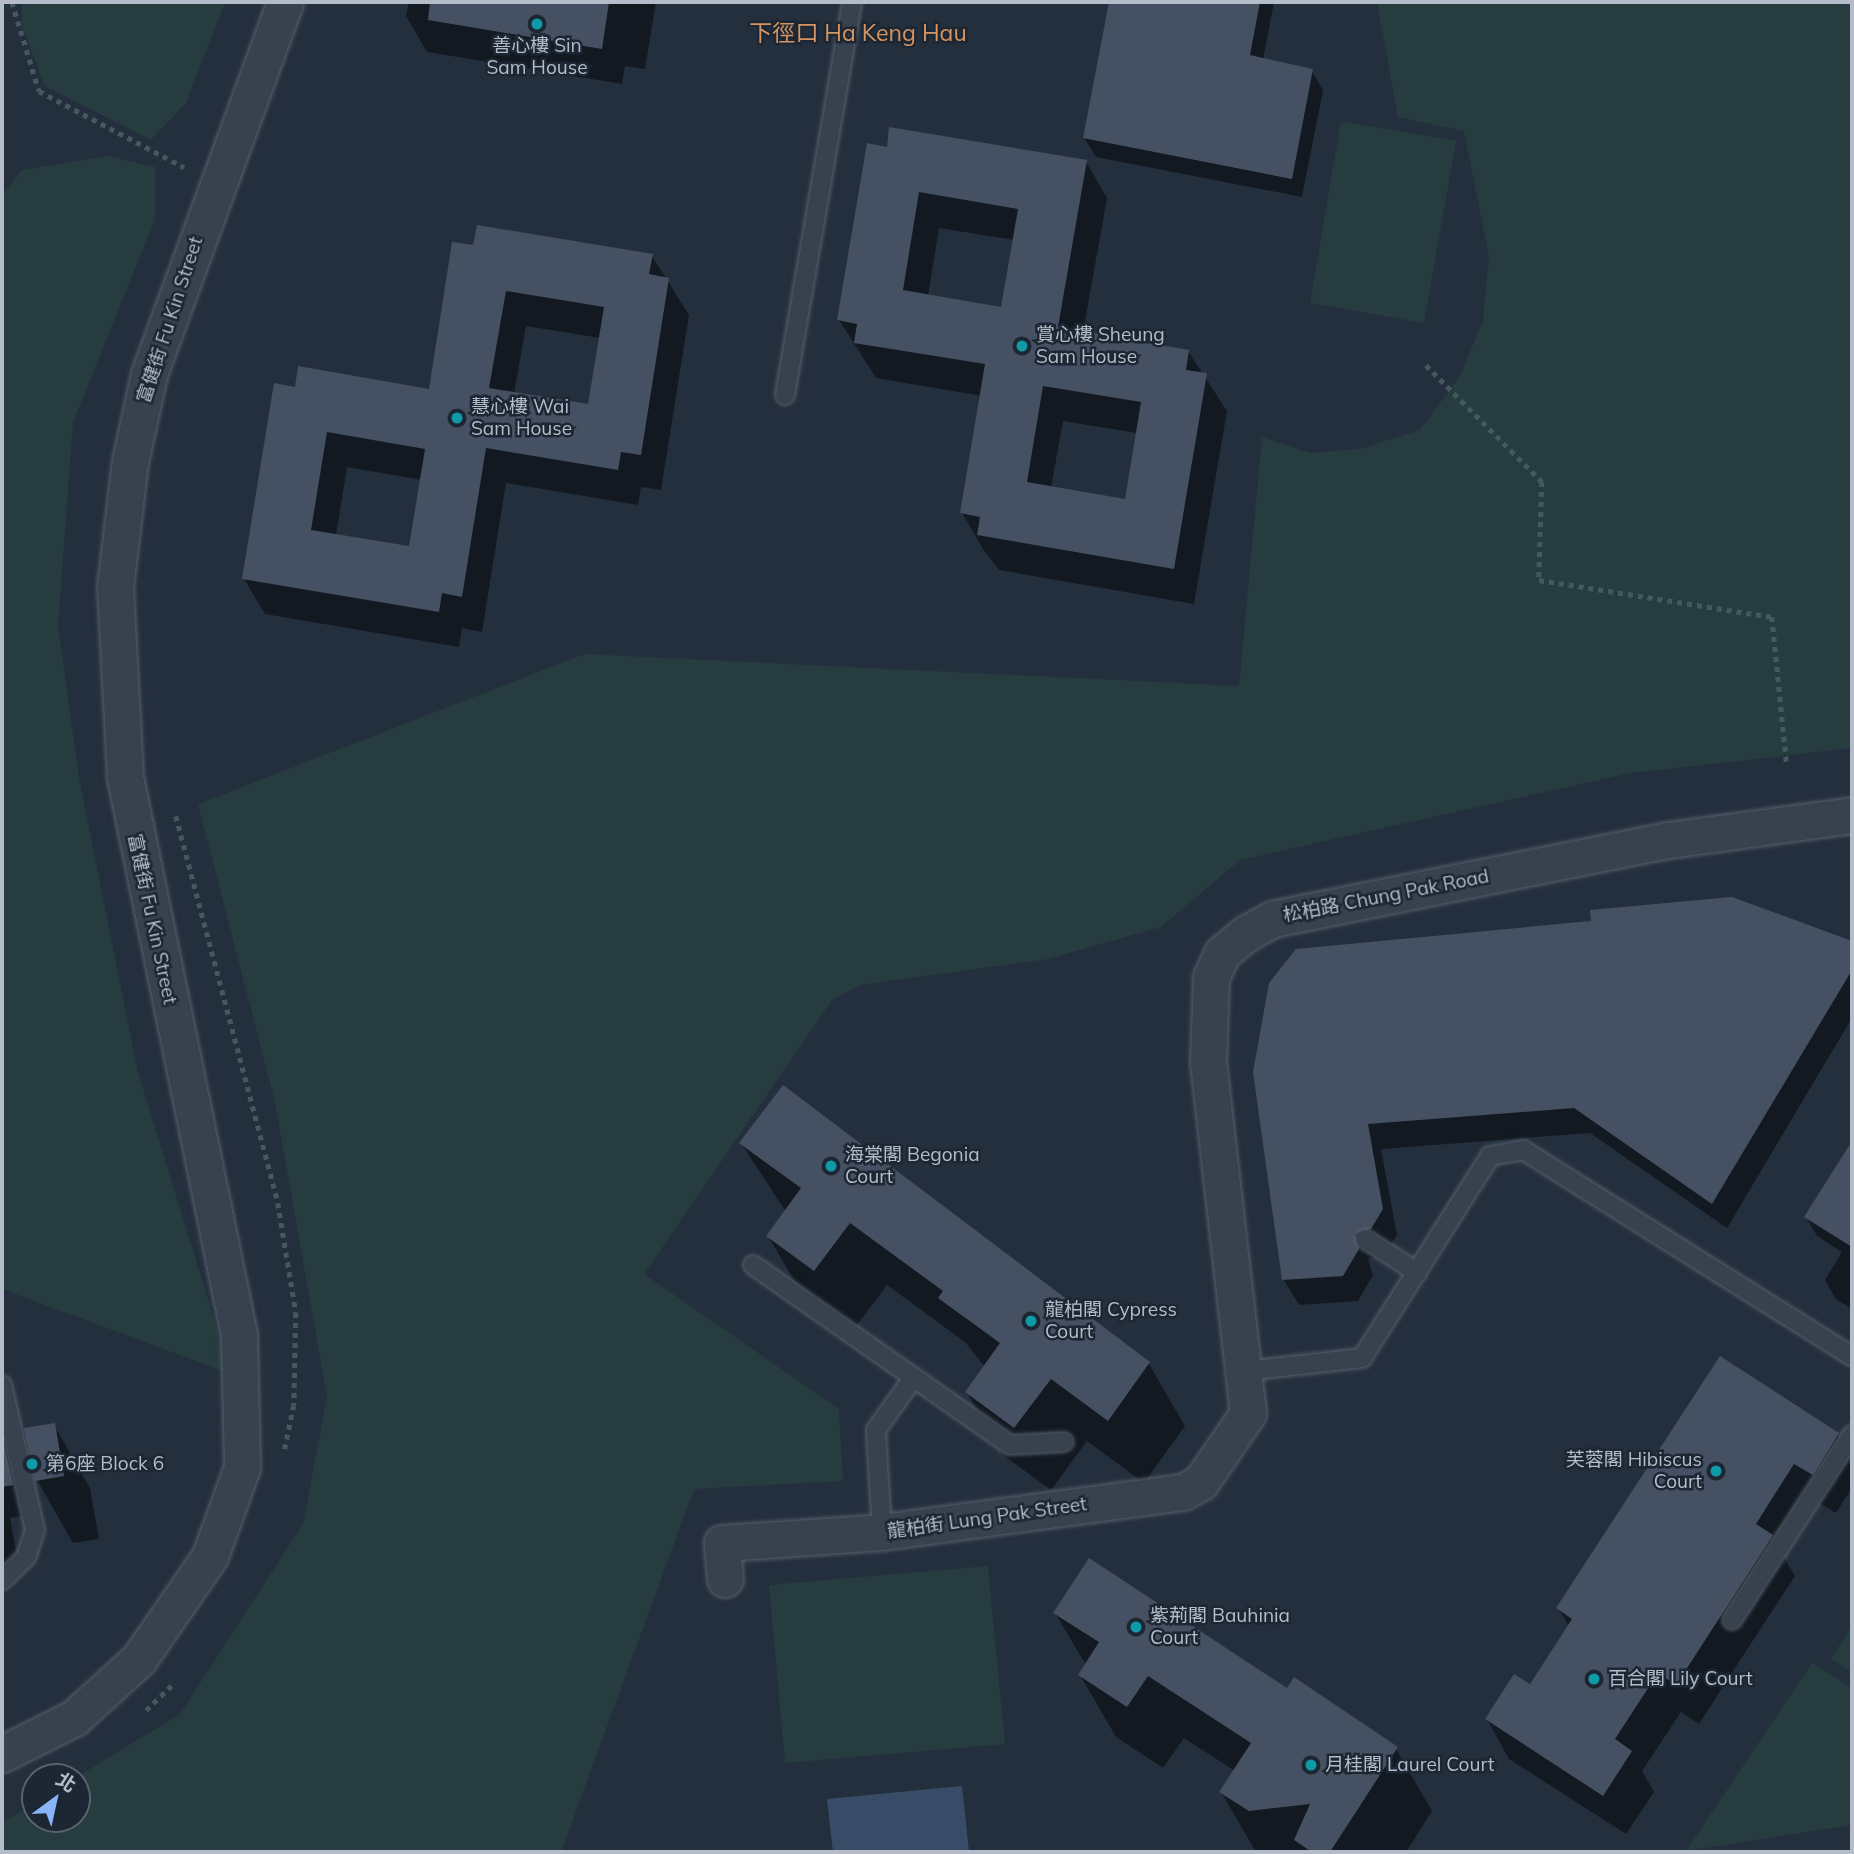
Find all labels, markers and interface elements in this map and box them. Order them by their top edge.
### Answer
marker: 善心樓 Sin Sam House [529,16,545,32]
district label: 下徑口 Ha Keng Hau [749,19,967,47]
place label: 善心樓 Sin Sam House [486,35,588,79]
street label: 富健街 Fu Kin Street [132,234,208,406]
place label: 賞心樓 Sheung Sam House [1036,324,1165,368]
marker: 賞心樓 Sheung Sam House [1014,338,1030,354]
place label: 慧心樓 Wai Sam House [471,396,572,440]
marker: 慧心樓 Wai Sam House [449,410,465,426]
street label: 富健街 Fu Kin Street [123,832,181,1006]
street label: 松柏路 Chung Pak Road [1281,865,1491,927]
place label: 海棠閣 Begonia Court [845,1144,980,1188]
marker: 海棠閣 Begonia Court [823,1158,839,1174]
place label: 龍柏閣 Cypress Court [1045,1299,1177,1343]
marker: 龍柏閣 Cypress Court [1023,1313,1039,1329]
place label: 芙蓉閣 Hibiscus Court [1566,1449,1702,1493]
place label: 第6座 Block 6 [46,1453,164,1475]
marker: 第6座 Block 6 [24,1456,40,1472]
marker: 芙蓉閣 Hibiscus Court [1708,1463,1724,1479]
street label: 龍柏街 Lung Pak Street [886,1493,1088,1543]
place label: 紫荊閣 Bauhinia Court [1150,1605,1290,1649]
marker: 紫荊閣 Bauhinia Court [1128,1619,1144,1635]
place label: 百合閣 Lily Court [1608,1668,1753,1690]
marker: 百合閣 Lily Court [1586,1671,1602,1687]
place label: 月桂閣 Laurel Court [1325,1754,1494,1776]
marker: 月桂閣 Laurel Court [1303,1757,1319,1773]
north arrow [21,1763,91,1833]
text: 北 [52,1767,81,1797]

